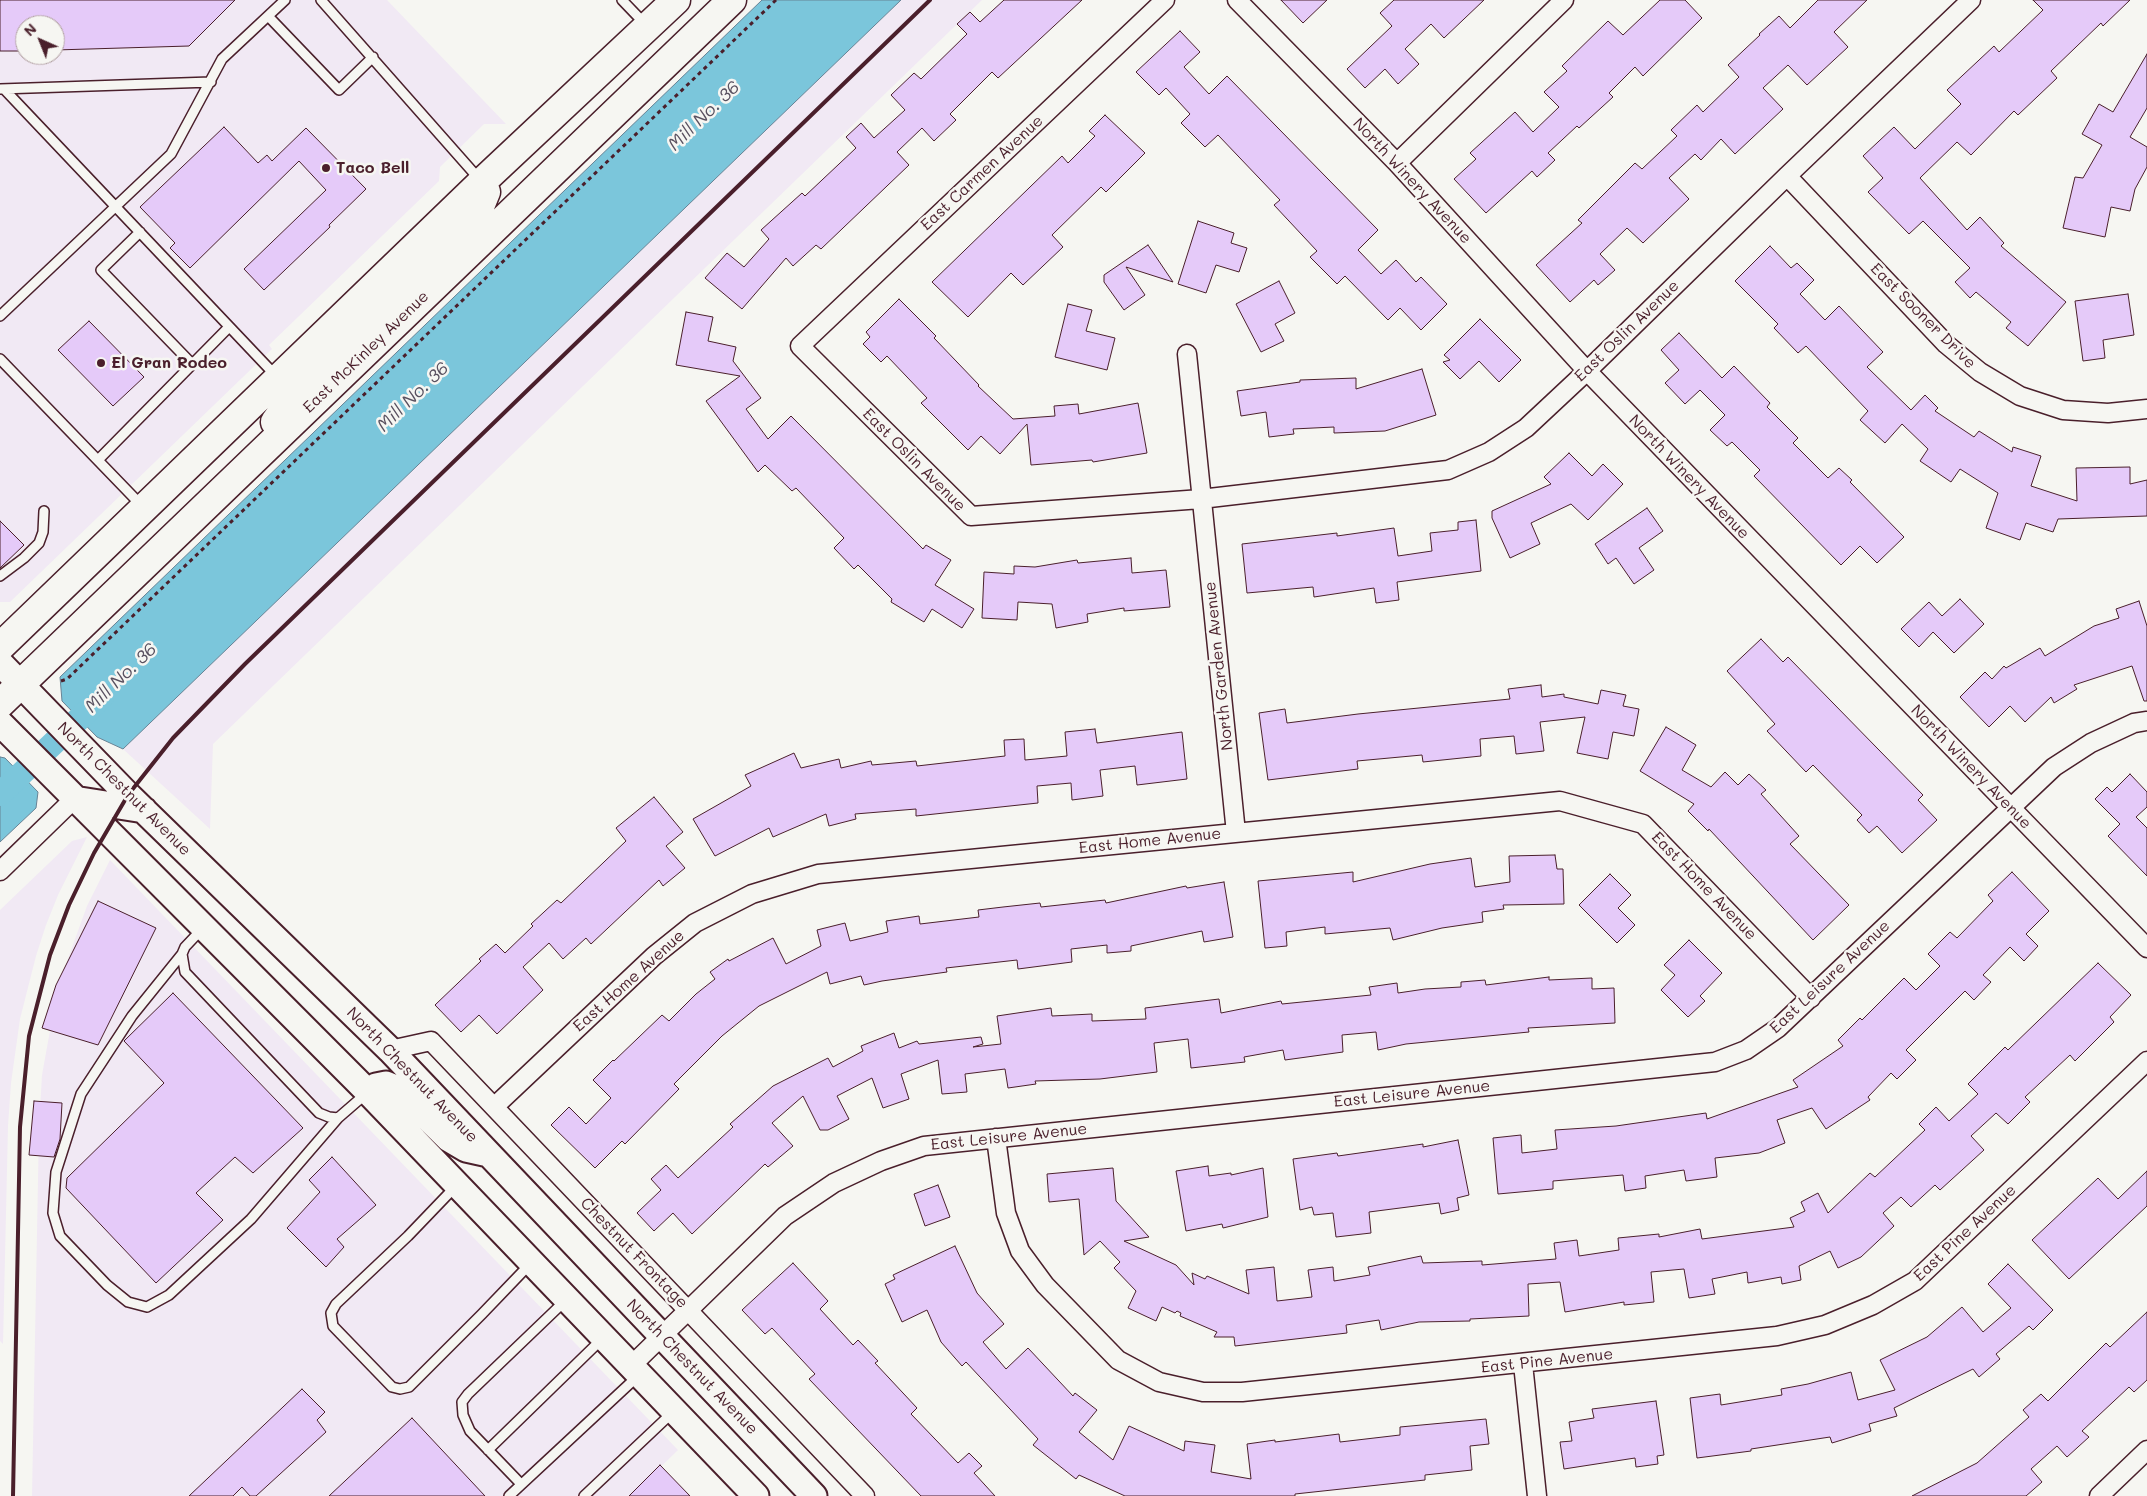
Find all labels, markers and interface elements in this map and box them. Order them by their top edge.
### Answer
north arrow [15,15,65,65]
text: N [19,19,40,40]
water label: Mill No. 36 [664,77,744,155]
street label: East Carmen Avenue [917,111,1047,235]
street label: North Winery Avenue [1349,114,1475,248]
place label: Taco Bell [336,158,409,178]
marker: Taco Bell [320,162,332,174]
street label: East Sooner Drive [1866,259,1980,373]
street label: East Oslin Avenue [1571,276,1683,386]
street label: East McKinley Avenue [299,287,433,417]
place label: El Gran Rodeo [111,353,227,373]
marker: El Gran Rodeo [95,357,107,369]
water label: Mill No. 36 [373,358,453,436]
street label: East Oslin Avenue [859,405,969,515]
street label: North Winery Avenue [1625,411,1753,543]
street label: North Garden Avenue [1201,581,1237,751]
water label: Mill No. 36 [81,639,161,717]
street label: North Winery Avenue [1907,701,2035,833]
street label: North Chestnut Avenue [53,718,195,860]
street label: East Home Avenue [1078,824,1222,858]
street label: East Home Avenue [1647,828,1761,944]
street label: East Leisure Avenue [1766,916,1894,1038]
street label: East Home Avenue [569,926,689,1036]
street label: North Chestnut Avenue [342,1003,482,1147]
street label: East Leisure Avenue [1333,1076,1491,1112]
street label: East Leisure Avenue [930,1119,1088,1155]
street label: East Pine Avenue [1910,1181,2020,1285]
street label: Chestnut Frontage [576,1194,692,1312]
street label: North Chestnut Avenue [622,1295,762,1439]
street label: East Pine Avenue [1480,1345,1614,1377]

